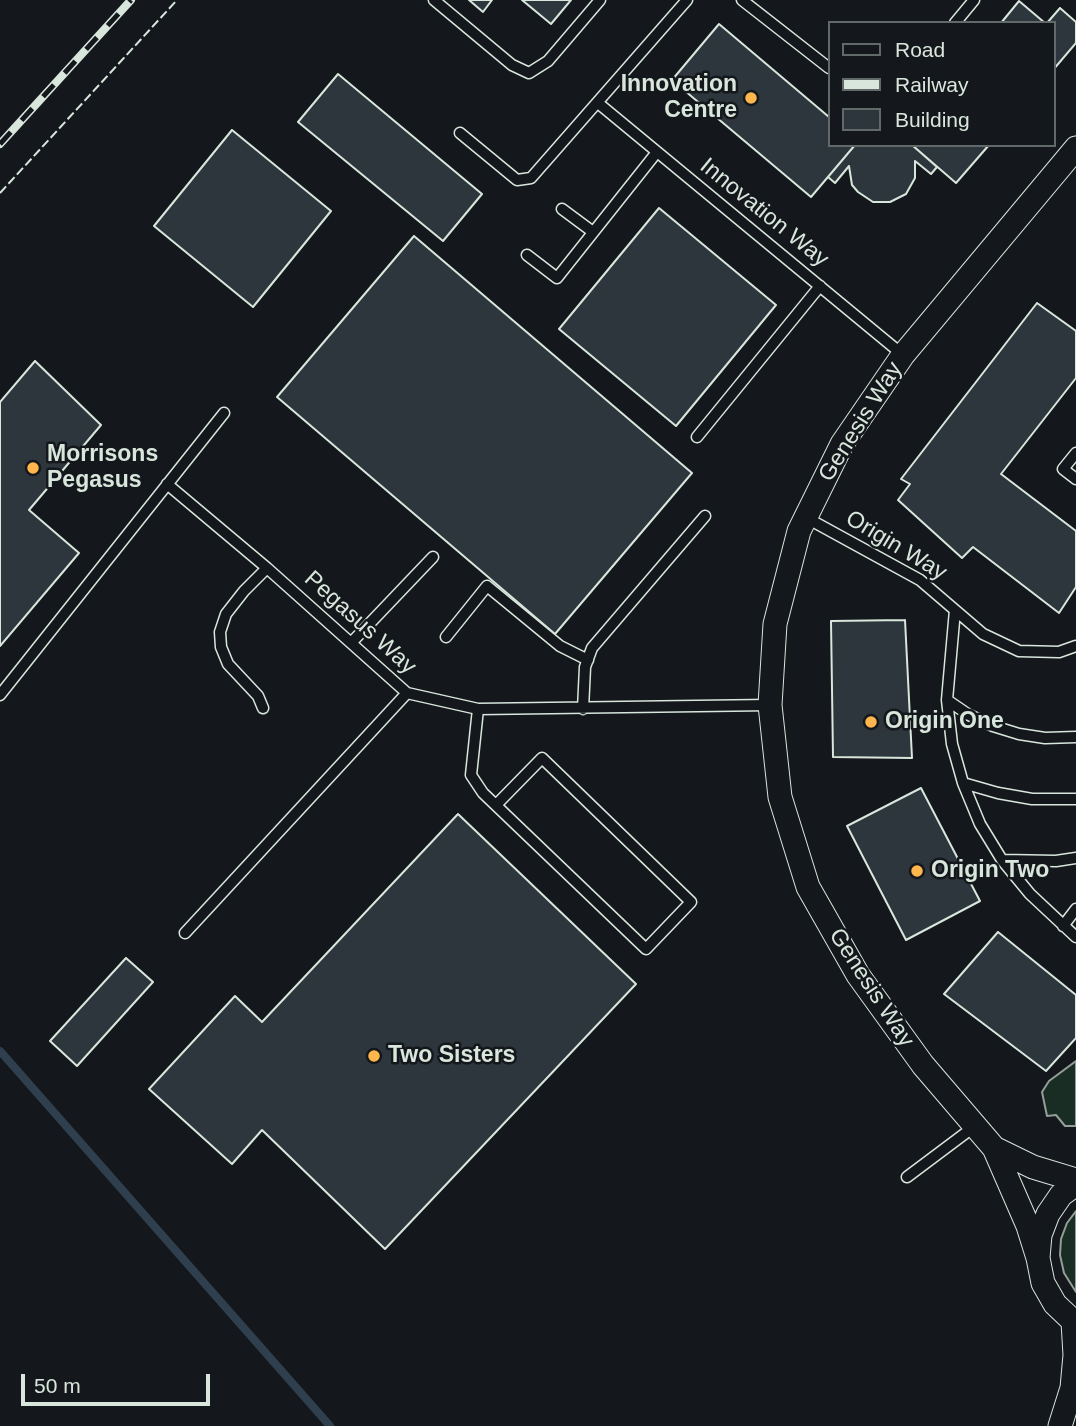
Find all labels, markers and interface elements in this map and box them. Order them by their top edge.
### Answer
legend [828,21,1055,147]
text: Road [895,38,945,61]
place label: Innovation Centre [621,71,737,125]
text: Railway [895,73,969,96]
marker: Innovation Centre [743,90,759,106]
text: Building [895,108,970,131]
street label: Innovation Way [694,153,834,273]
street label: Genesis Way [813,357,909,487]
place label: Morrisons Pegasus [47,441,158,495]
marker: Morrisons Pegasus [25,460,41,476]
street label: Origin Way [841,505,951,587]
street label: Pegasus Way [298,566,422,680]
place label: Origin One [885,708,1004,736]
marker: Origin One [863,714,879,730]
place label: Origin Two [931,857,1049,885]
marker: Origin Two [909,863,925,879]
street label: Genesis Way [822,923,920,1053]
place label: Two Sisters [388,1042,515,1070]
marker: Two Sisters [366,1048,382,1064]
scale bar [24,1360,214,1404]
text: 50 m [34,1374,81,1397]

